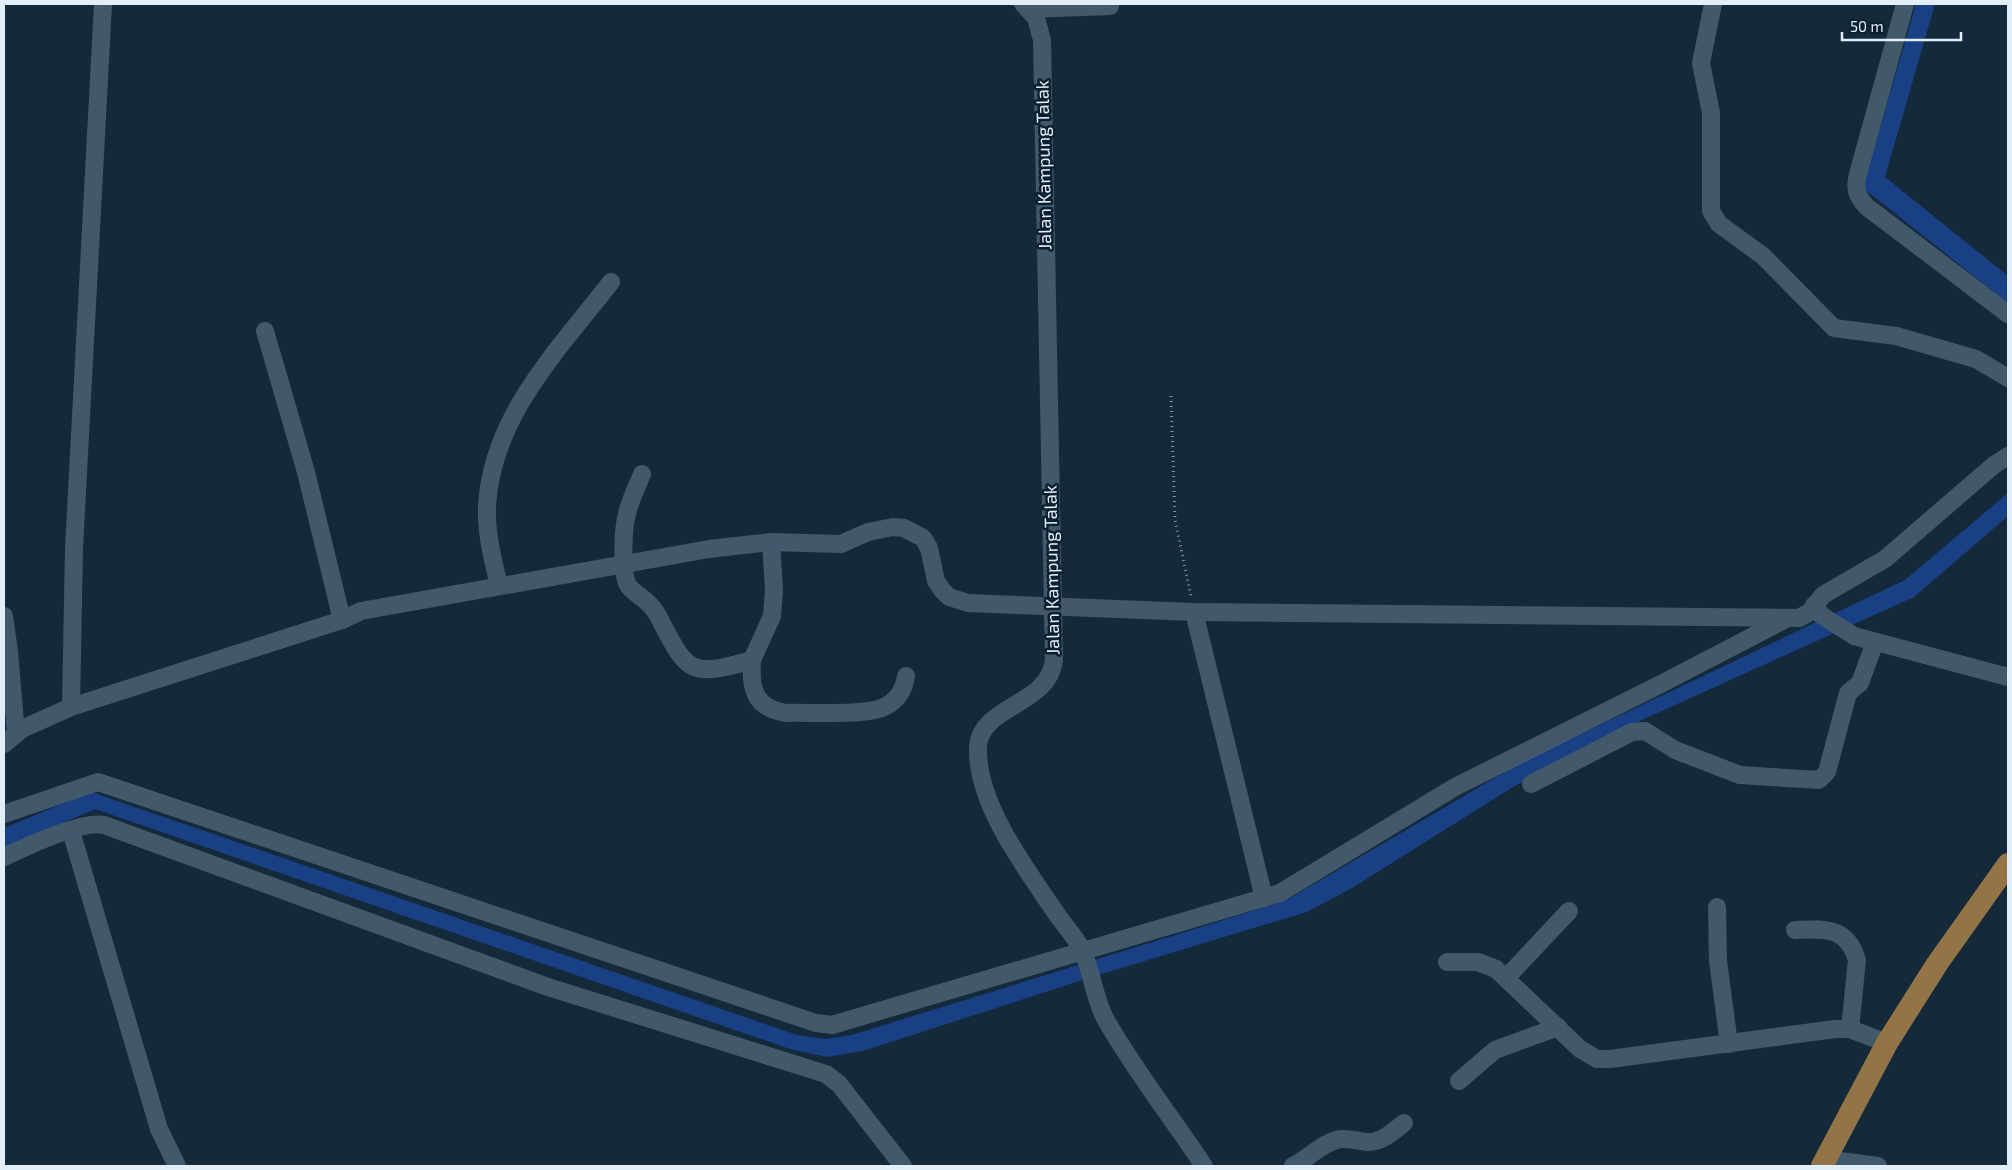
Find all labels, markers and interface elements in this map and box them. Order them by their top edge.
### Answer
scale bar [1842,10,1961,42]
text: 50 m [1850,17,1884,35]
street label: Jalan Kampung Talak [1031,80,1055,250]
street label: Jalan Kampung Talak [1039,485,1063,655]

